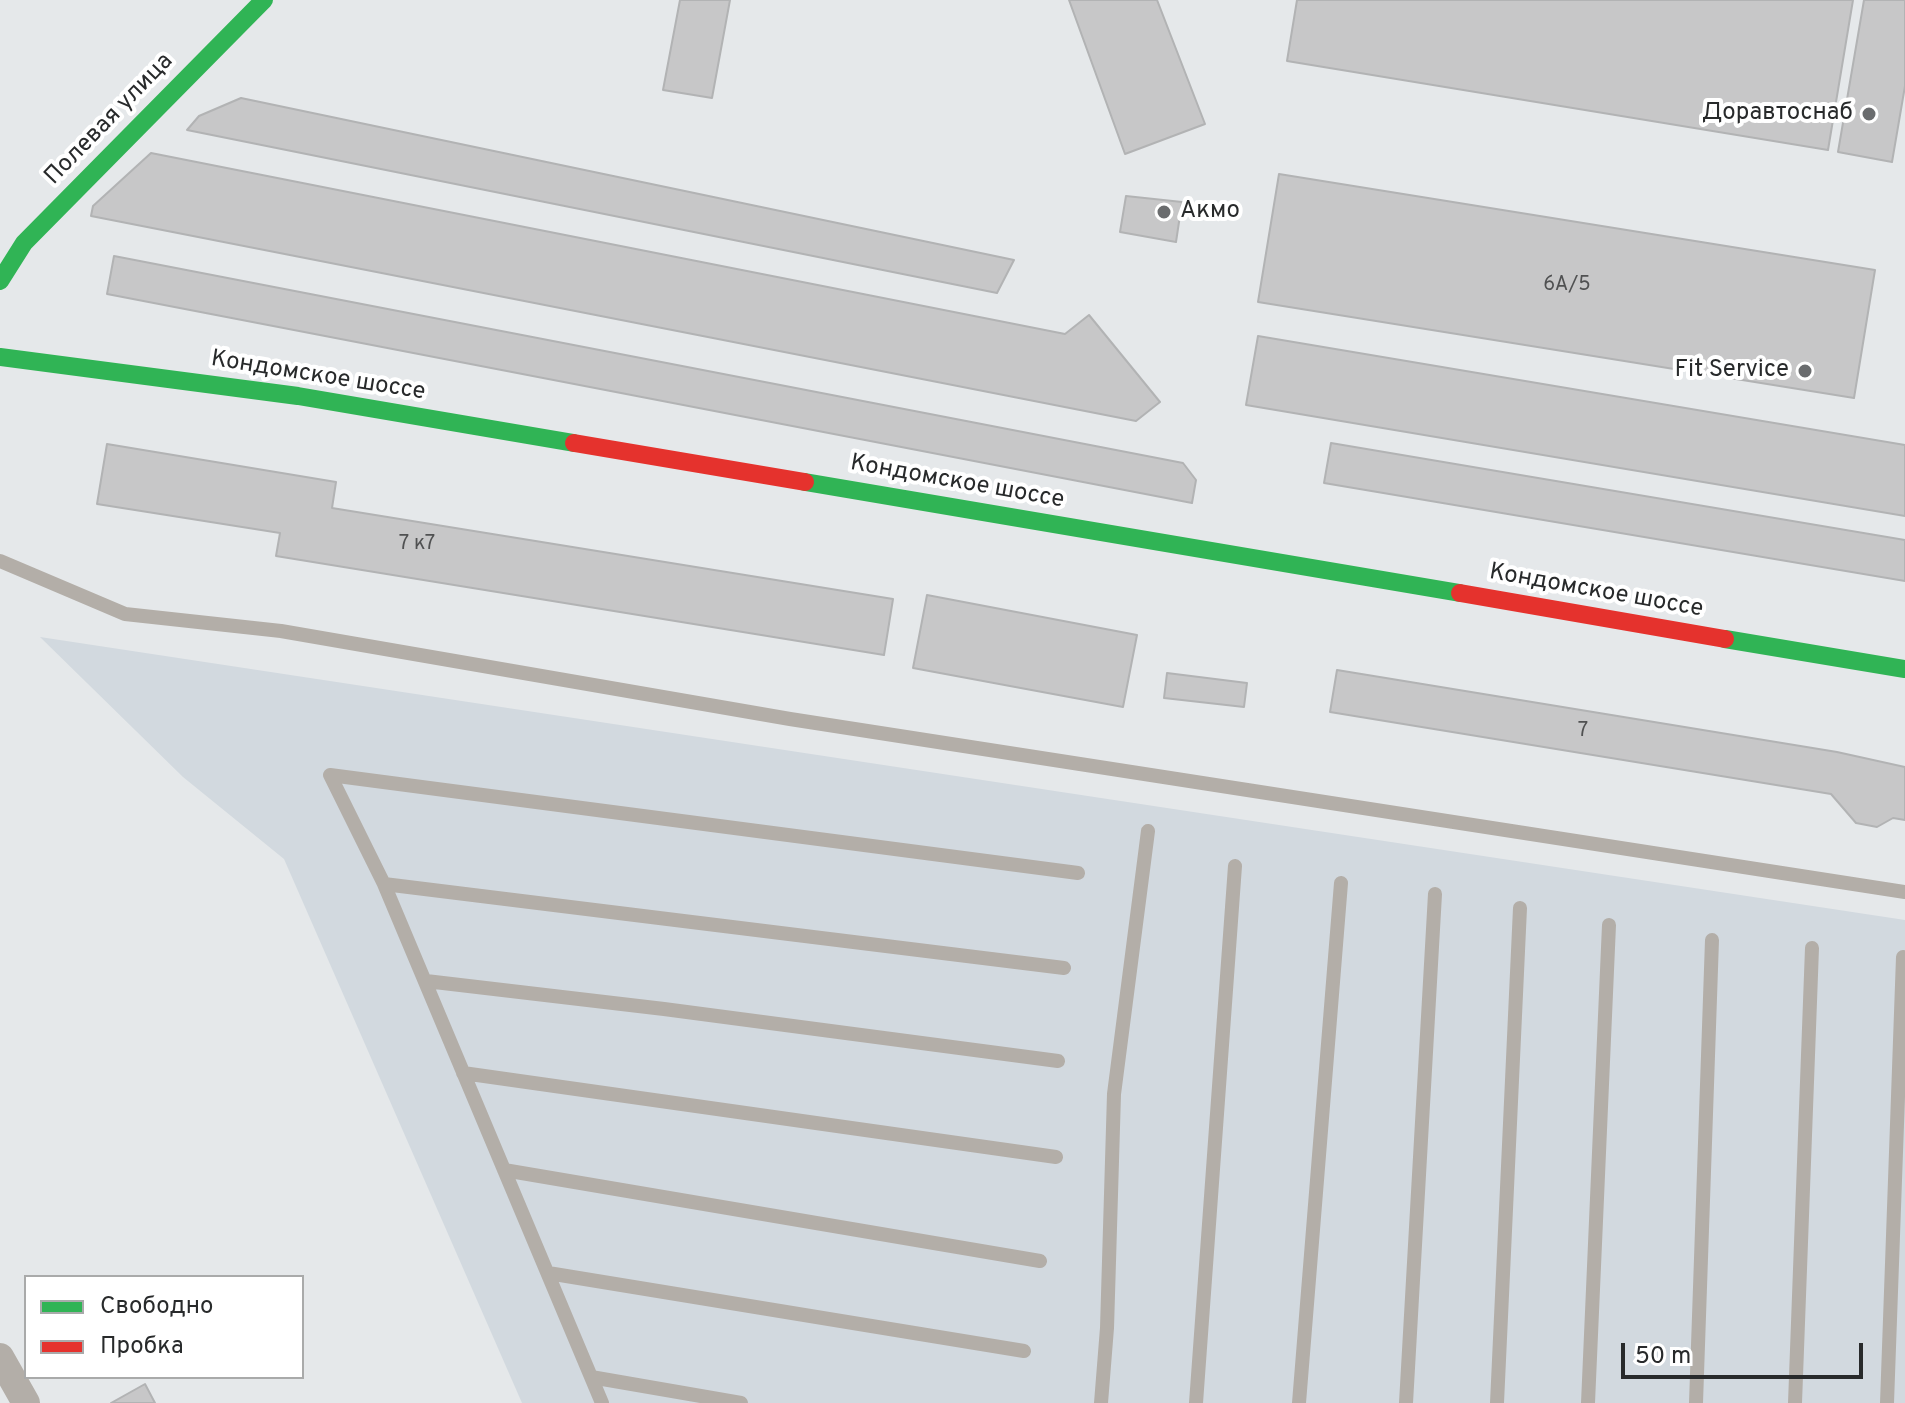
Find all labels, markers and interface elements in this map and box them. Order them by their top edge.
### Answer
street label: Полевая улица [40,48,180,192]
place label: Доравтоснаб [1702,100,1853,128]
marker: Доравтоснаб [1860,105,1878,123]
place label: Акмо [1180,198,1240,226]
marker: Акмо [1155,203,1173,221]
house number: 6А/5 [1543,274,1591,298]
street label: Кондомское шоссе [209,346,427,408]
place label: Fit Service [1675,357,1789,385]
marker: Fit Service [1796,362,1814,380]
street label: Кондомское шоссе [848,450,1066,516]
house number: 7 к7 [399,533,435,557]
street label: Кондомское шоссе [1487,559,1705,625]
house number: 7 [1578,720,1588,744]
legend [24,1275,304,1379]
text: Свободно [100,1292,213,1322]
scale bar [1625,1327,1867,1377]
text: Пробка [100,1332,184,1362]
text: 50 m [1635,1342,1691,1372]

